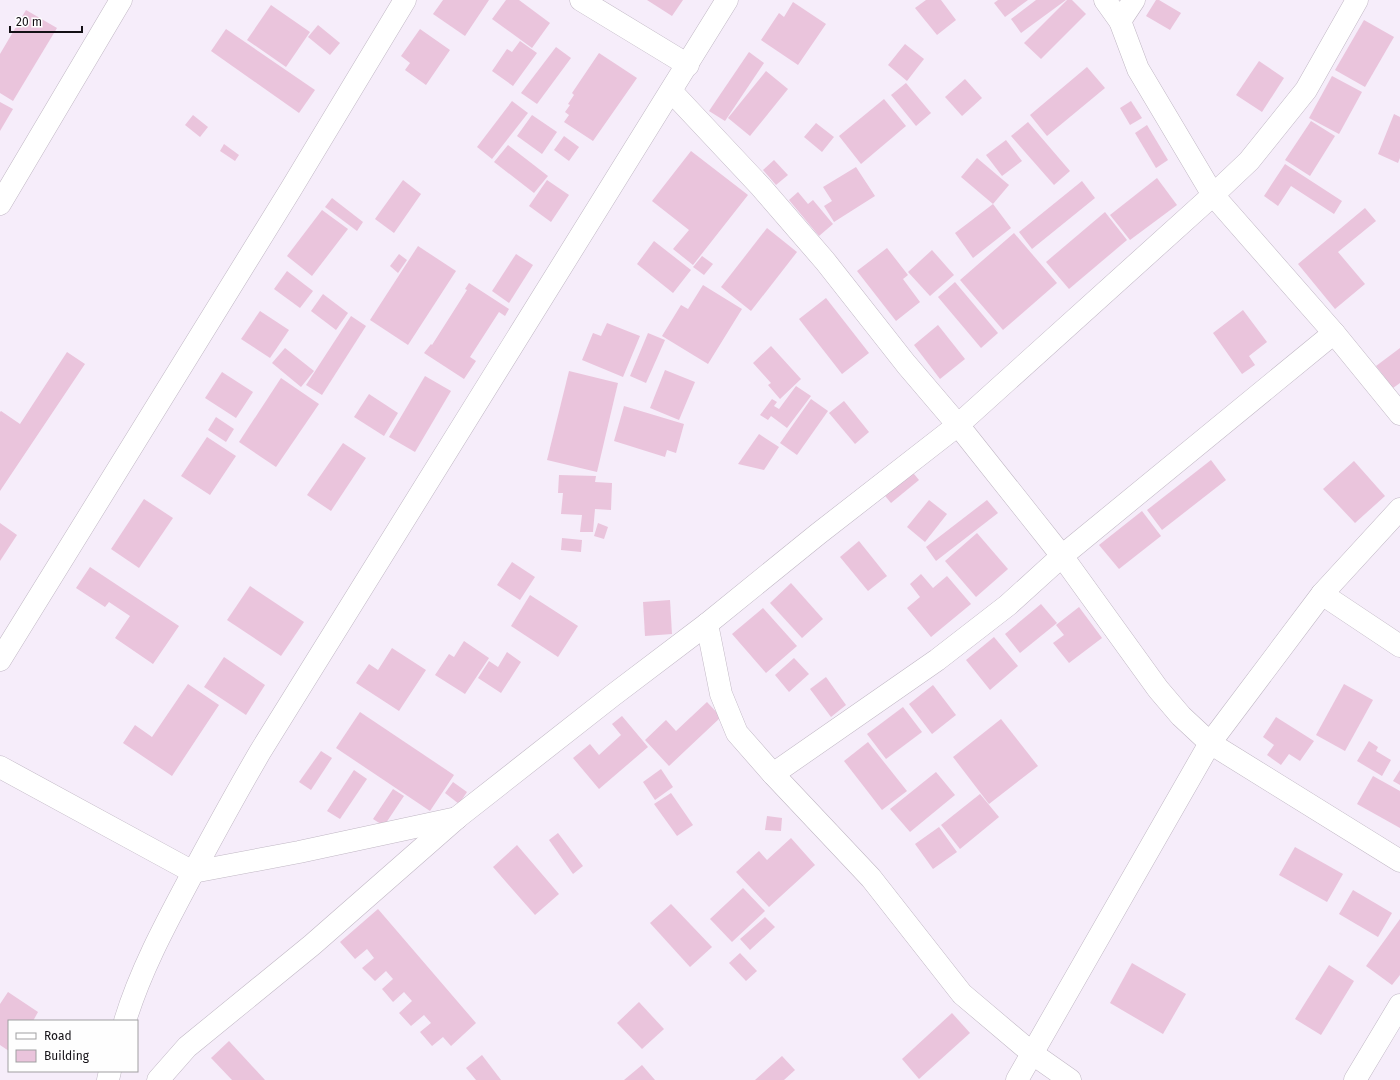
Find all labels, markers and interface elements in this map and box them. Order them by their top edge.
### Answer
scale bar [10,8,82,34]
text: 20 m [16,15,42,29]
legend [8,1020,138,1072]
text: Road [44,1029,72,1043]
text: Building [44,1049,90,1063]

